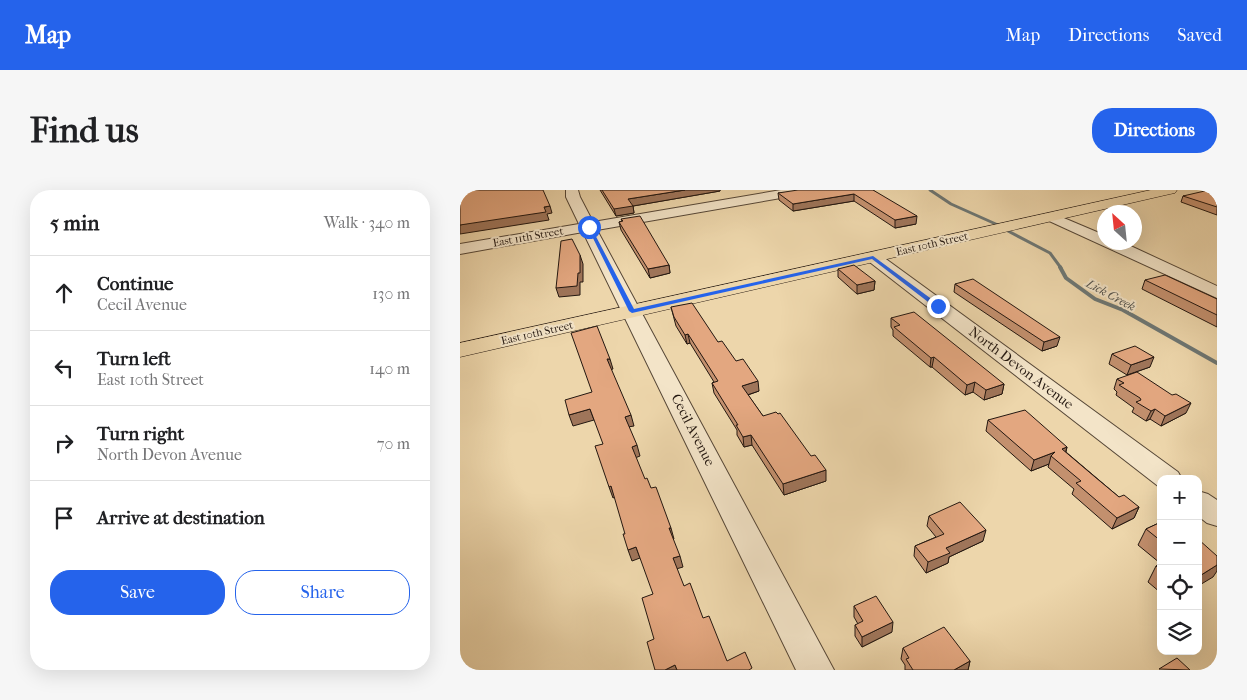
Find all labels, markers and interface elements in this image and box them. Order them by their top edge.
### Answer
text: Map [25,21,71,49]
text: Map [1006,25,1040,46]
text: Directions [1068,25,1149,46]
text: Saved [1177,25,1222,46]
button: Directions [1092,108,1217,153]
text: Find us [30,110,139,151]
north arrow [1097,205,1142,250]
text: 5 min [50,211,99,235]
text: Walk · 340 m [324,213,410,232]
route start [578,216,601,239]
street label: East 11th Street [492,224,564,250]
street label: East 10th Street [895,229,969,259]
text: Continue [97,273,173,295]
water label: Lick Creek [1083,276,1138,314]
icon: ahead [50,279,78,307]
text: 130 m [372,284,410,303]
text: Cecil Avenue [97,295,187,314]
route end [927,295,950,318]
street label: East 10th Street [500,318,574,348]
street label: North Devon Avenue [965,323,1077,413]
text: Turn left [97,348,171,370]
icon: left [50,354,78,382]
text: 140 m [369,359,410,378]
text: East 10th Street [97,370,204,389]
street label: Cecil Avenue [668,391,718,469]
text: Turn right [97,423,184,445]
icon: right [50,429,78,457]
text: 70 m [377,434,410,453]
text: North Devon Avenue [97,445,242,464]
map controls [1157,475,1202,655]
button: + [1157,475,1202,520]
icon: arrive [50,504,78,532]
text: Arrive at destination [97,507,265,529]
button: − [1157,520,1202,565]
button: locate [1157,565,1202,610]
button: Save [50,570,225,615]
button: Share [235,570,410,615]
button: layers [1157,610,1202,655]

